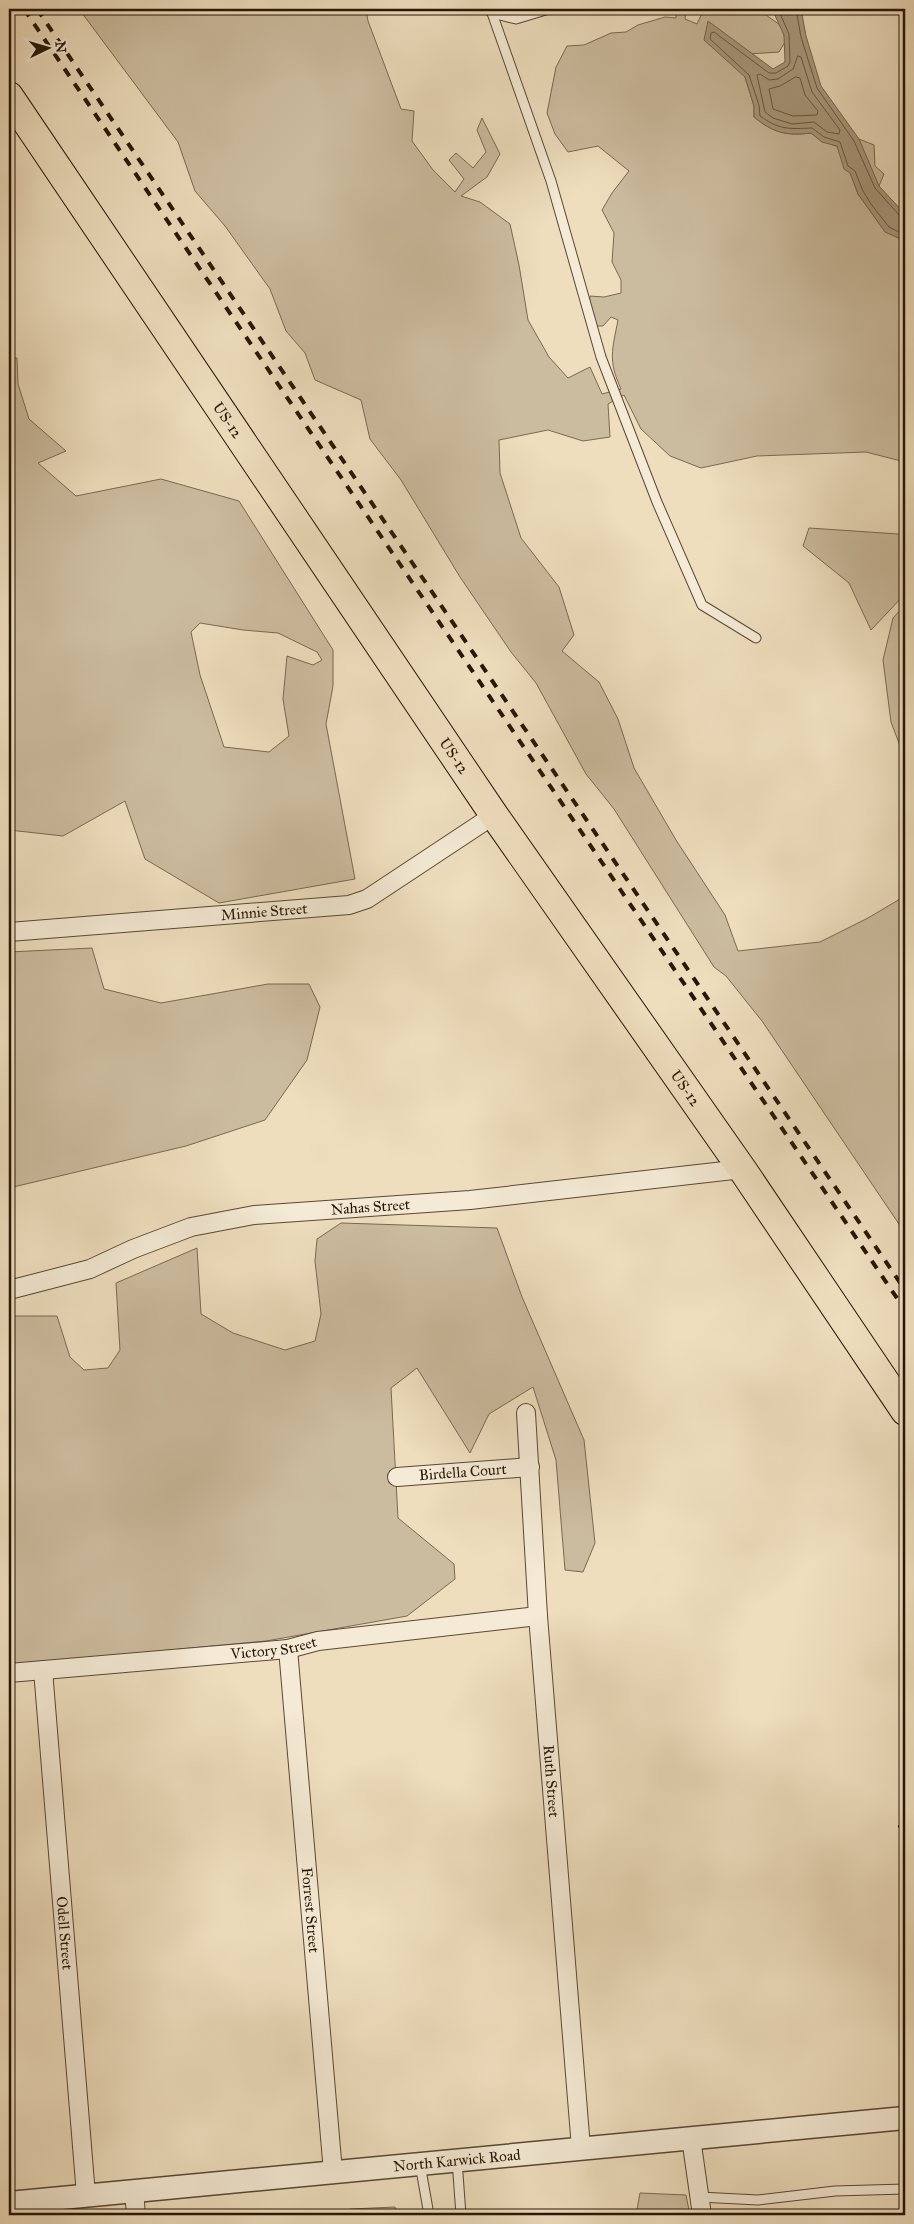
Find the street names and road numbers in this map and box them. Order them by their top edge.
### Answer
street label: US-12 [209,399,247,442]
street label: US-12 [436,734,473,778]
street label: Minnie Street [220,899,309,924]
street label: US-12 [667,1067,705,1110]
street label: Nahas Street [330,1195,411,1219]
street label: Birdella Court [418,1460,508,1484]
street label: Victory Street [229,1633,319,1663]
street label: Ruth Street [539,1744,563,1819]
street label: Forrest Street [298,1867,323,1954]
street label: Odell Street [53,1896,77,1971]
street label: North Karwick Road [393,2145,522,2175]

